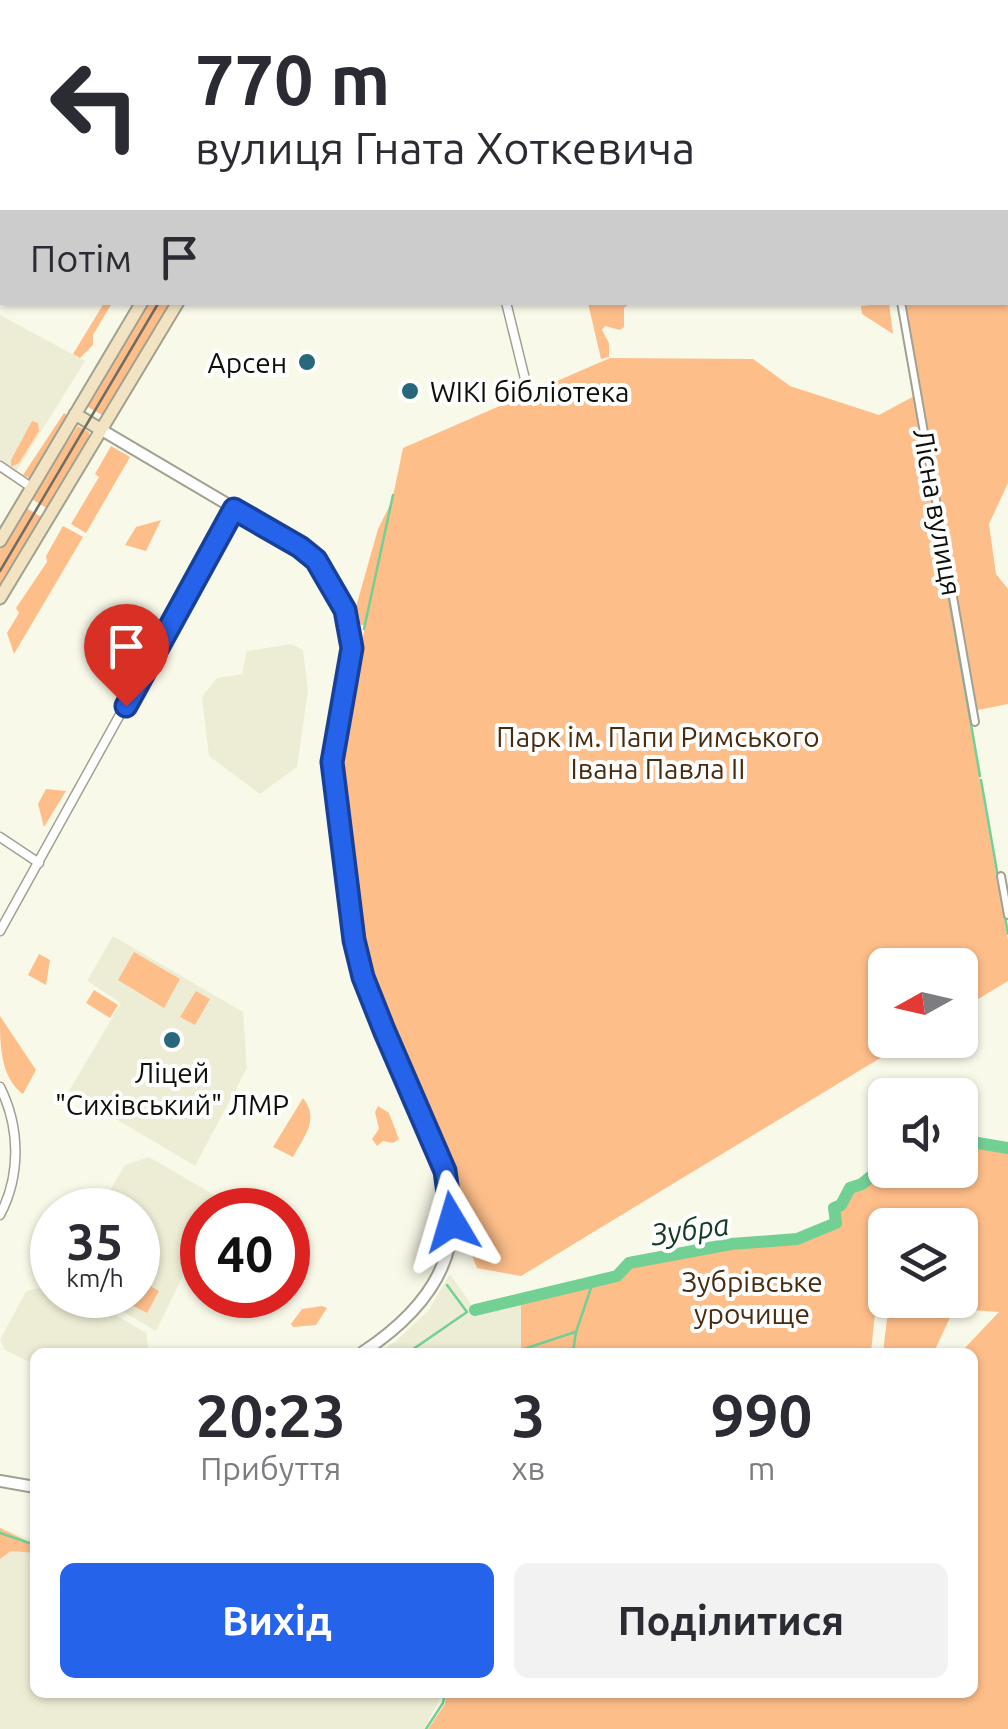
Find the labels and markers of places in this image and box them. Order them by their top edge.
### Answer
place label: Арсен [208,347,287,378]
marker: Арсен [296,351,318,373]
place label: WIKI бібліотека [430,376,629,407]
marker: WIKI бібліотека [399,380,421,402]
pin [84,604,169,707]
marker: Ліцей "Сихівський" ЛМР [161,1029,183,1051]
place label: Ліцей "Сихівський" ЛМР [55,1057,289,1120]

